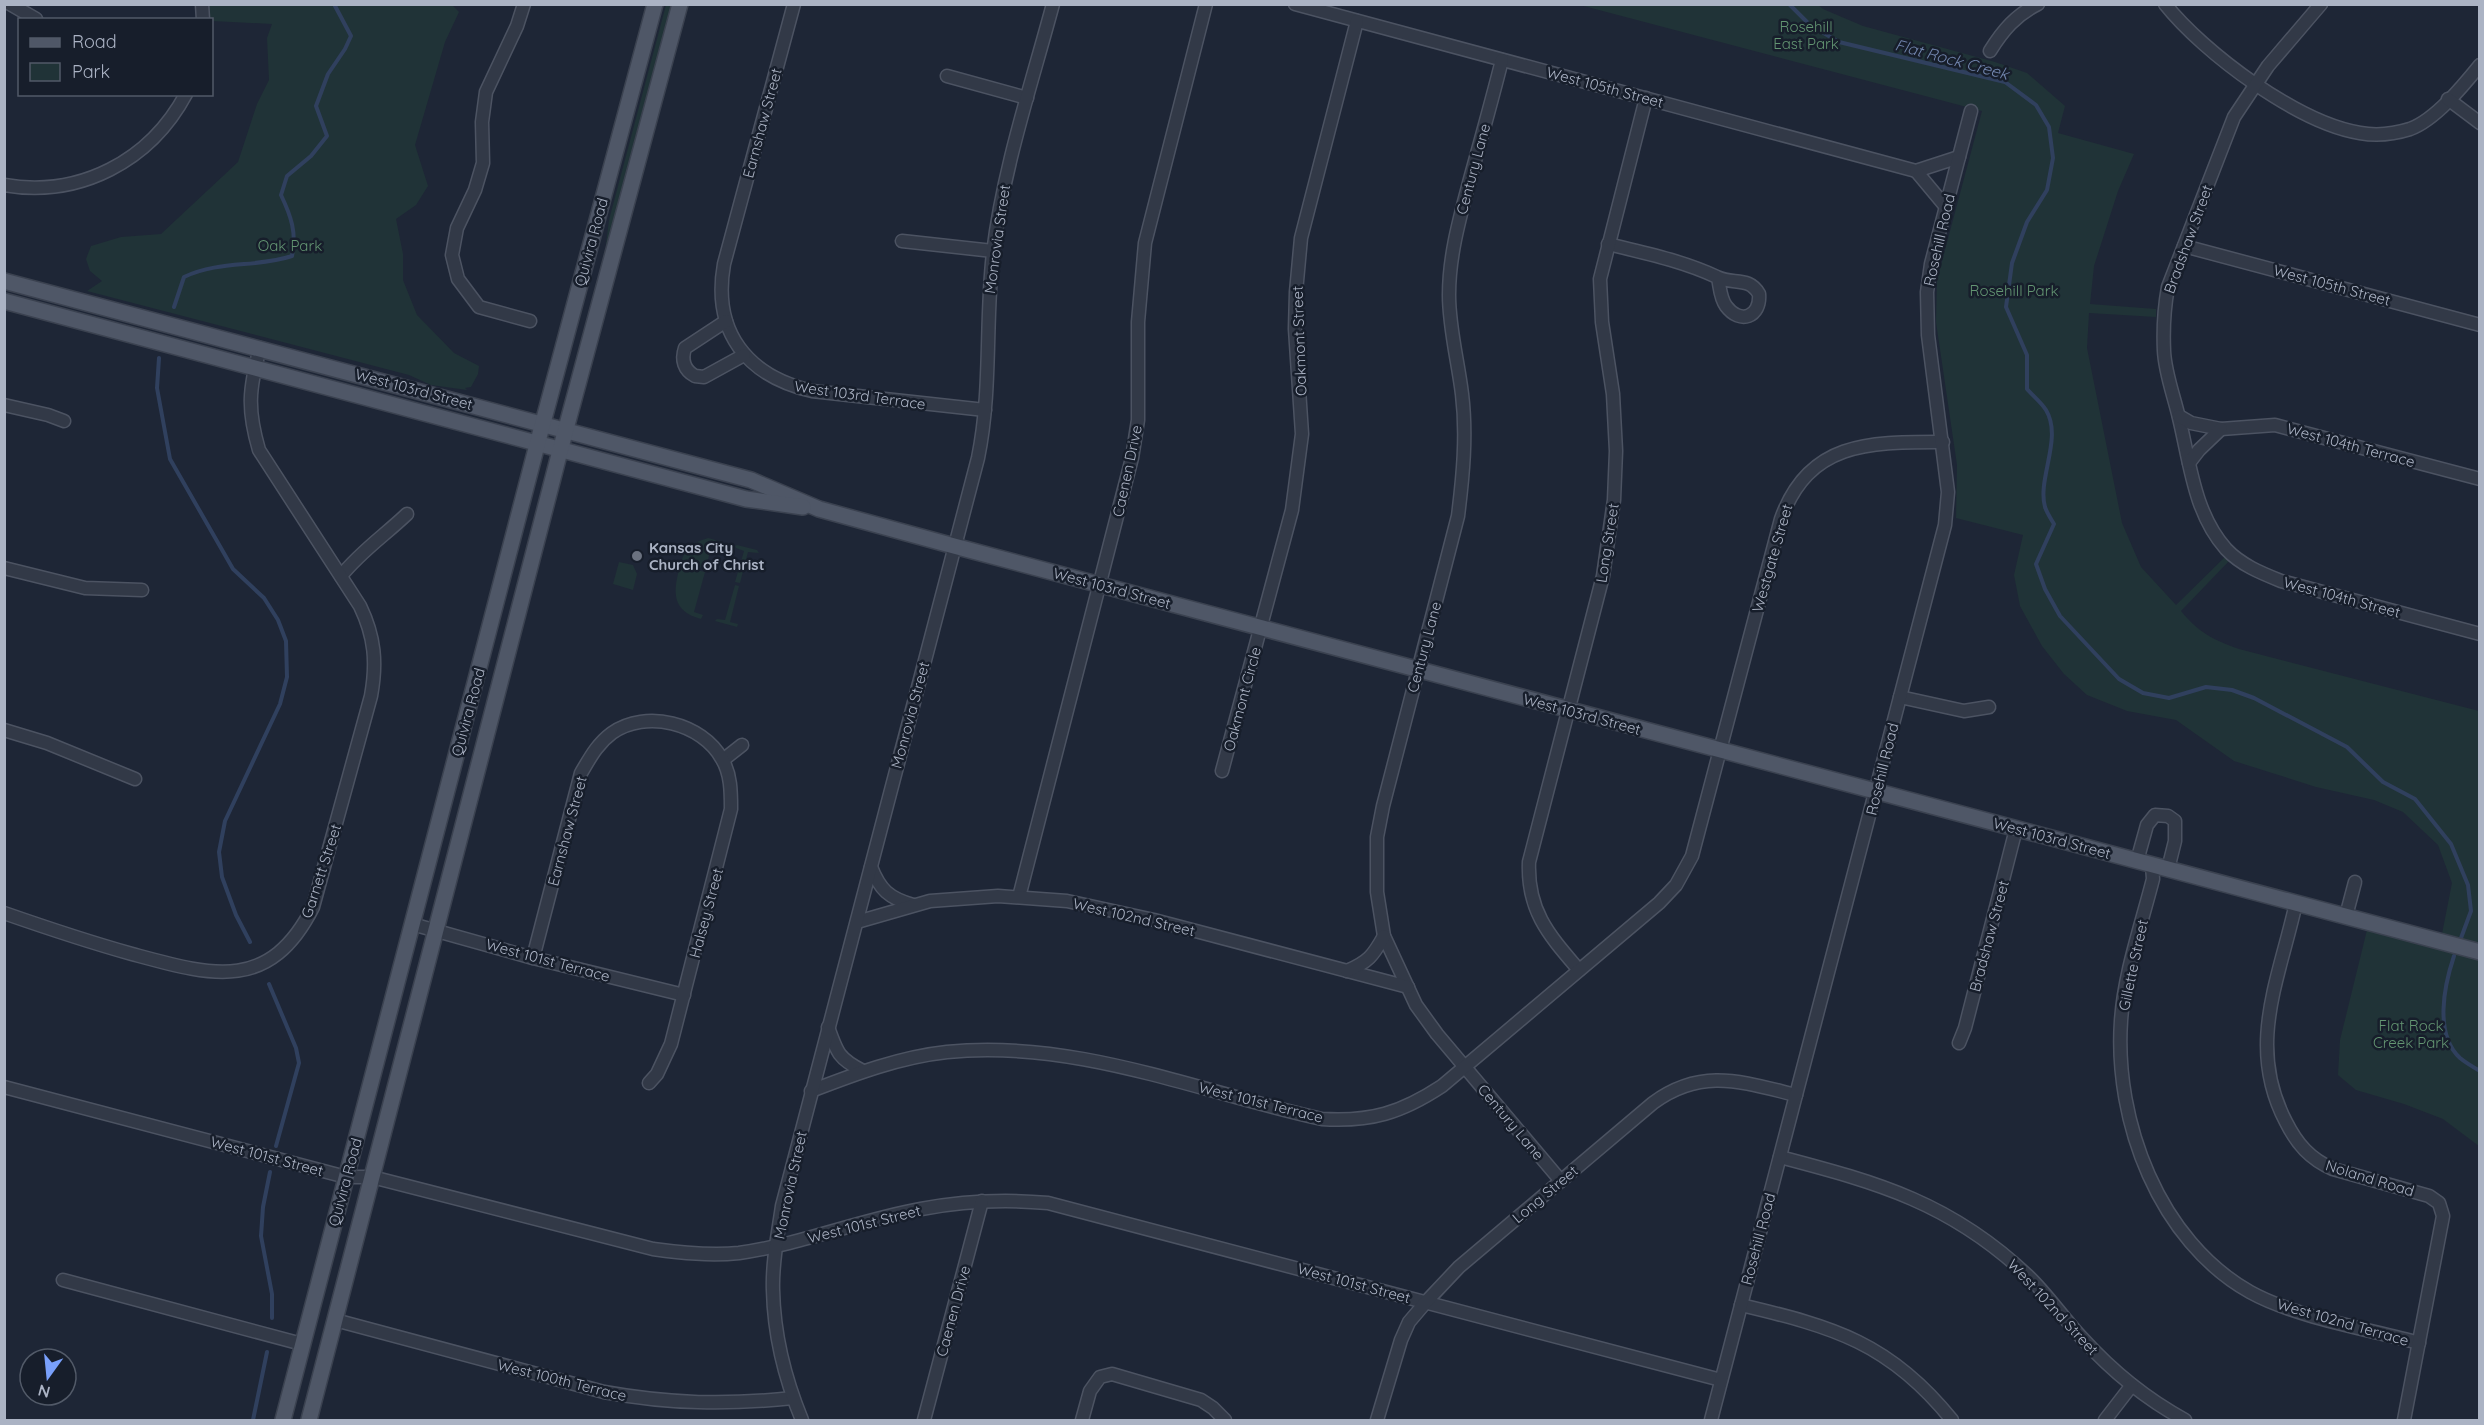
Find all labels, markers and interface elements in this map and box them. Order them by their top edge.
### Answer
park label: Rosehill East Park [1773,17,1839,53]
legend [18,18,213,96]
text: Road [72,30,117,53]
water label: Flat Rock Creek [1893,34,2012,84]
text: Park [72,60,110,83]
street label: West 105th Street [1544,62,1666,112]
street label: Earnshaw Street [738,66,786,180]
street label: Century Lane [1452,122,1494,216]
street label: Bradshaw Street [2159,182,2217,296]
street label: Monrovia Street [980,183,1014,295]
street label: Rosehill Road [1919,192,1959,288]
street label: Quivira Road [570,196,612,288]
park label: Oak Park [258,236,322,255]
street label: West 105th Street [2271,260,2393,310]
park label: Rosehill Park [1969,281,2059,300]
street label: Oakmont Street [1288,286,1310,396]
street label: West 103rd Street [353,364,475,414]
street label: West 103rd Terrace [793,376,927,414]
street label: West 104th Terrace [2285,419,2417,471]
street label: Caenen Drive [1108,423,1146,519]
street label: Long Street [1591,502,1623,584]
street label: Westgate Street [1747,502,1797,614]
place label: Kansas City Church of Christ [649,538,765,574]
marker: Kansas City Church of Christ [630,549,644,563]
street label: West 103rd Street [1051,563,1173,613]
street label: West 104th Street [2282,572,2402,622]
street label: Century Lane [1403,600,1445,694]
street label: Oakmont Circle [1219,645,1265,753]
street label: Monrovia Street [887,659,933,771]
street label: Quivira Road [447,666,489,758]
street label: West 103rd Street [1521,689,1643,739]
street label: Rosehill Road [1861,721,1903,817]
street label: Earnshaw Street [543,774,591,888]
street label: West 103rd Street [1991,813,2113,863]
street label: Garnett Street [297,822,345,920]
street label: Halsey Street [685,866,727,960]
street label: Bradshaw Street [1965,878,2013,994]
street label: West 102nd Street [1071,894,1197,940]
street label: Gillette Street [2114,918,2152,1012]
street label: West 101st Terrace [484,934,612,986]
park label: Flat Rock Creek Park [2373,1016,2449,1052]
street label: West 101st Terrace [1197,1077,1325,1127]
street label: Century Lane [1474,1080,1548,1164]
street label: Monrovia Street [769,1129,811,1241]
street label: West 101st Street [208,1132,326,1180]
street label: Quivira Road [324,1136,366,1228]
street label: Noland Road [2323,1156,2417,1200]
street label: Long Street [1508,1161,1582,1227]
street label: Rosehill Road [1737,1191,1779,1287]
street label: West 101st Street [805,1201,923,1247]
street label: West 102nd Street [2004,1255,2102,1359]
street label: West 101st Street [1295,1259,1413,1307]
street label: Caenen Drive [932,1263,974,1359]
street label: West 102nd Terrace [2275,1294,2411,1350]
north arrow [18,1347,78,1407]
street label: West 100th Terrace [495,1355,629,1405]
text: N [36,1380,52,1403]

